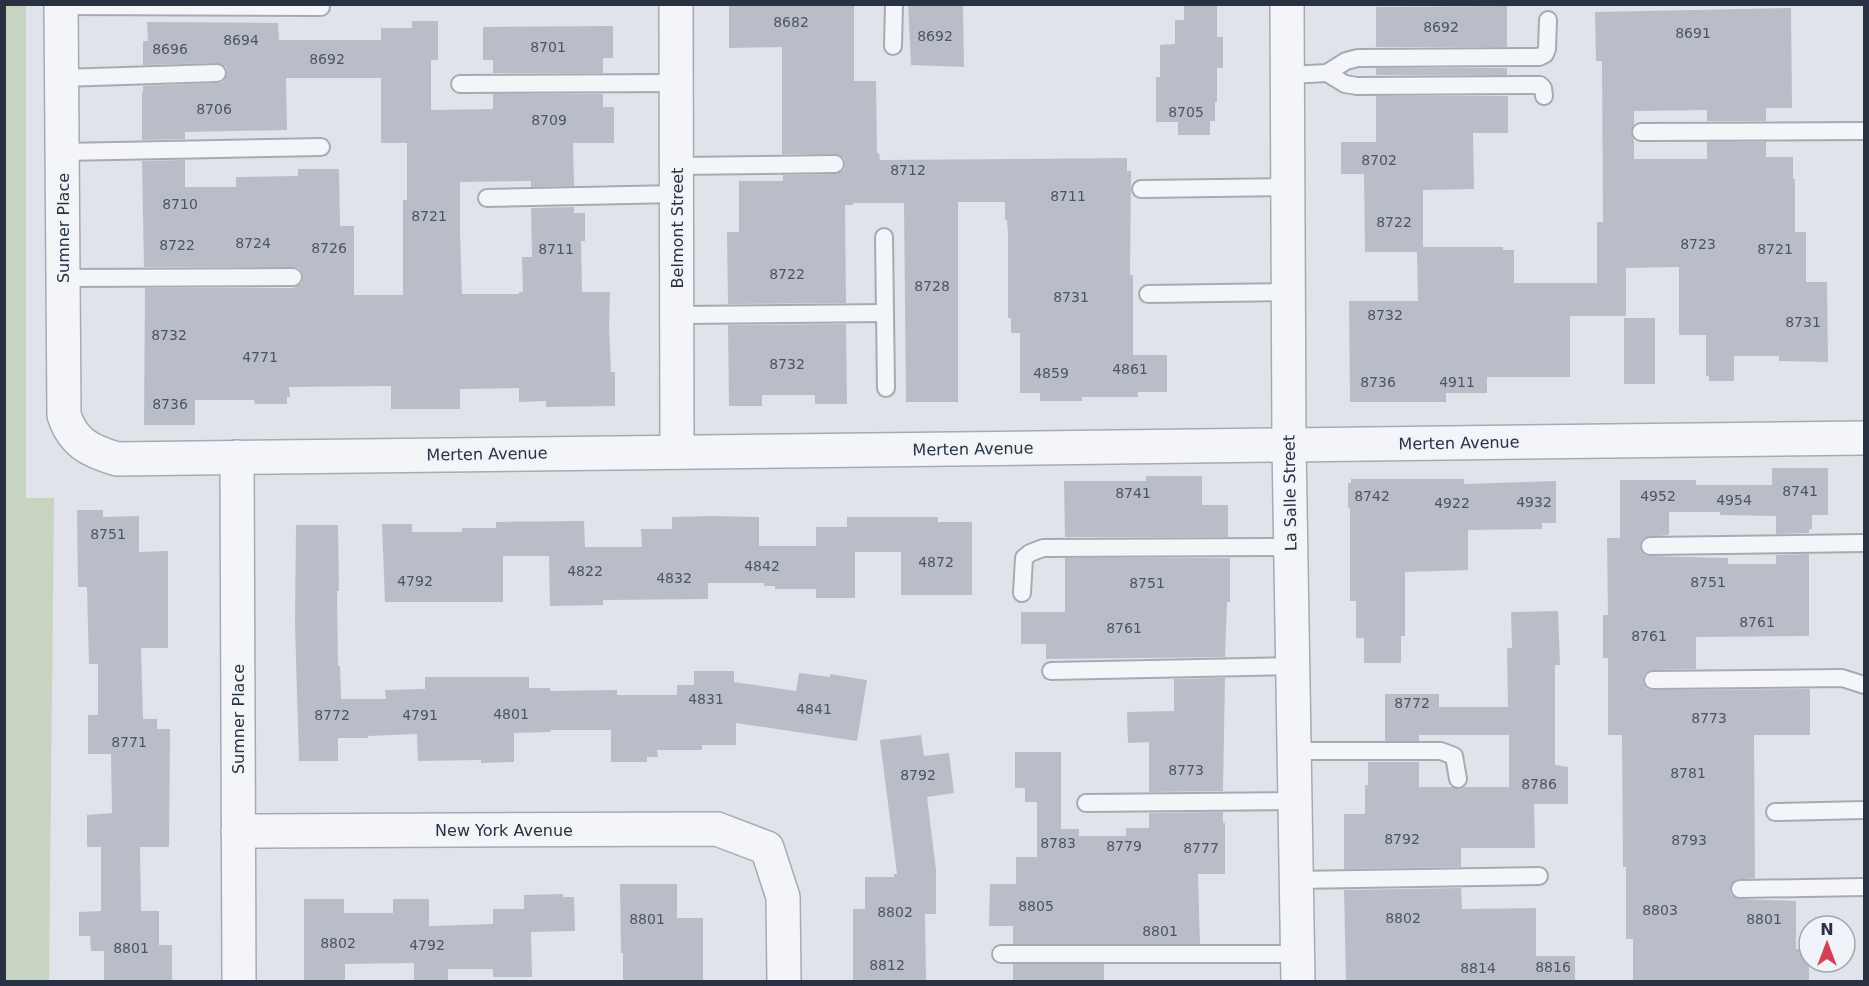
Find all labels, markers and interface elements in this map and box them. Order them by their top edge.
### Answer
house number: 8682 [773,14,809,30]
house number: 8692 [1423,19,1459,35]
house number: 8691 [1675,25,1711,41]
house number: 8692 [917,28,953,44]
house number: 8694 [223,32,259,48]
house number: 8701 [530,39,566,55]
house number: 8696 [152,41,188,57]
house number: 8692 [309,51,345,67]
house number: 8706 [196,101,232,117]
house number: 8705 [1168,104,1204,120]
house number: 8709 [531,112,567,128]
house number: 8702 [1361,152,1397,168]
house number: 8712 [890,162,926,178]
street label: Belmont Street [668,168,687,288]
street label: Sumner Place [54,173,73,283]
house number: 8711 [1050,188,1086,204]
house number: 8710 [162,196,198,212]
house number: 8721 [411,208,447,224]
house number: 8722 [1376,214,1412,230]
house number: 8724 [235,235,271,251]
house number: 8723 [1680,236,1716,252]
house number: 8722 [159,237,195,253]
house number: 8726 [311,240,347,256]
house number: 8711 [538,241,574,257]
house number: 8721 [1757,241,1793,257]
house number: 8722 [769,266,805,282]
house number: 8728 [914,278,950,294]
house number: 8731 [1053,289,1089,305]
house number: 8732 [1367,307,1403,323]
house number: 8731 [1785,314,1821,330]
house number: 8732 [151,327,187,343]
house number: 4771 [242,349,278,365]
house number: 8732 [769,356,805,372]
house number: 4861 [1112,361,1148,377]
house number: 4859 [1033,365,1069,381]
house number: 8736 [1360,374,1396,390]
house number: 4911 [1439,374,1475,390]
house number: 8736 [152,396,188,412]
street label: Merten Avenue [1398,432,1520,454]
street label: La Salle Street [1279,435,1301,551]
street label: Merten Avenue [912,438,1034,460]
street label: Merten Avenue [426,443,548,465]
house number: 8741 [1782,483,1818,499]
house number: 8741 [1115,485,1151,501]
house number: 8742 [1354,488,1390,504]
house number: 4952 [1640,488,1676,504]
house number: 4954 [1716,492,1752,508]
house number: 4932 [1516,494,1552,510]
house number: 4922 [1434,495,1470,511]
house number: 8751 [90,526,126,542]
house number: 4872 [918,554,954,570]
house number: 4842 [744,558,780,574]
house number: 4822 [567,563,603,579]
house number: 4832 [656,570,692,586]
house number: 4792 [397,573,433,589]
house number: 8751 [1690,574,1726,590]
house number: 8751 [1129,575,1165,591]
house number: 8761 [1739,614,1775,630]
house number: 8761 [1106,620,1142,636]
house number: 8761 [1631,628,1667,644]
street label: Sumner Place [229,664,248,774]
house number: 4831 [688,691,724,707]
house number: 8772 [1394,695,1430,711]
house number: 4841 [796,701,832,717]
house number: 4801 [493,706,529,722]
house number: 8772 [314,707,350,723]
house number: 4791 [402,707,438,723]
house number: 8773 [1691,710,1727,726]
house number: 8771 [111,734,147,750]
house number: 8773 [1168,762,1204,778]
house number: 8781 [1670,765,1706,781]
house number: 8792 [900,767,936,783]
house number: 8786 [1521,776,1557,792]
street label: New York Avenue [435,821,573,840]
house number: 8792 [1384,831,1420,847]
house number: 8793 [1671,832,1707,848]
house number: 8783 [1040,835,1076,851]
house number: 8779 [1106,838,1142,854]
house number: 8777 [1183,840,1219,856]
house number: 8805 [1018,898,1054,914]
house number: 8803 [1642,902,1678,918]
house number: 8802 [877,904,913,920]
house number: 8802 [1385,910,1421,926]
house number: 8801 [629,911,665,927]
house number: 8801 [1746,911,1782,927]
north arrow [1797,914,1857,974]
text: N [1820,920,1834,939]
house number: 8801 [1142,923,1178,939]
house number: 8802 [320,935,356,951]
house number: 4792 [409,937,445,953]
house number: 8801 [113,940,149,956]
house number: 8812 [869,957,905,973]
house number: 8816 [1535,959,1571,975]
house number: 8814 [1460,960,1496,976]

